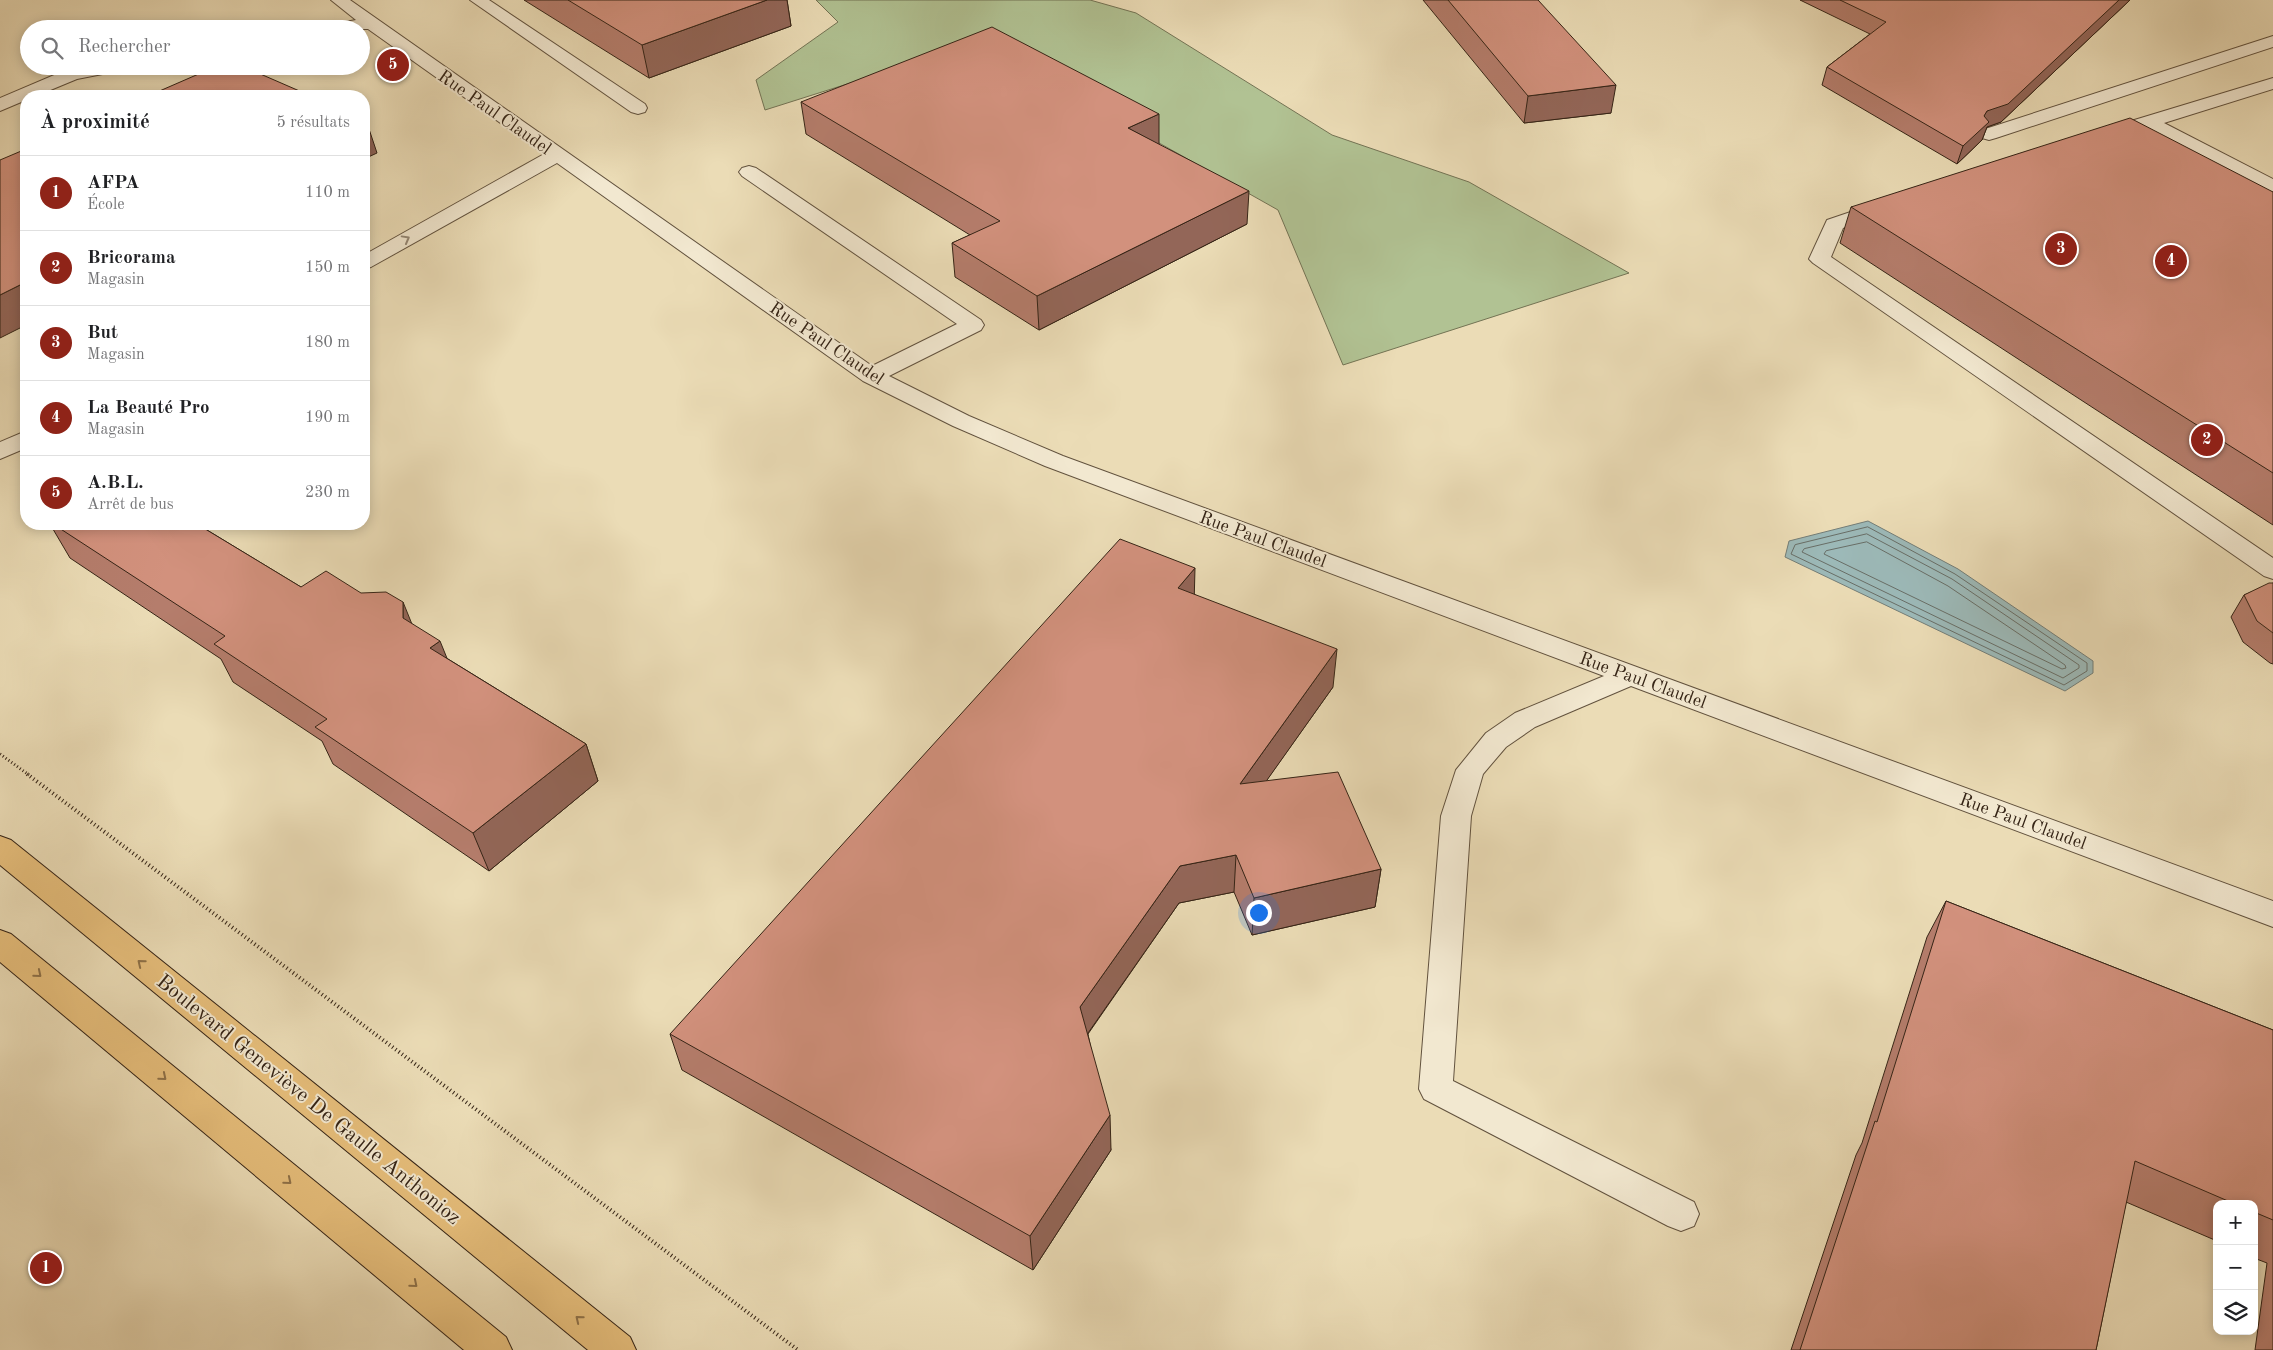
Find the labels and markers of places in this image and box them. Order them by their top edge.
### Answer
pin: 5 [377,46,409,84]
pin: 3 [2045,230,2077,268]
pin: 4 [2155,242,2187,280]
pin: 2 [2191,421,2223,459]
pin: 1 [30,1249,62,1287]

